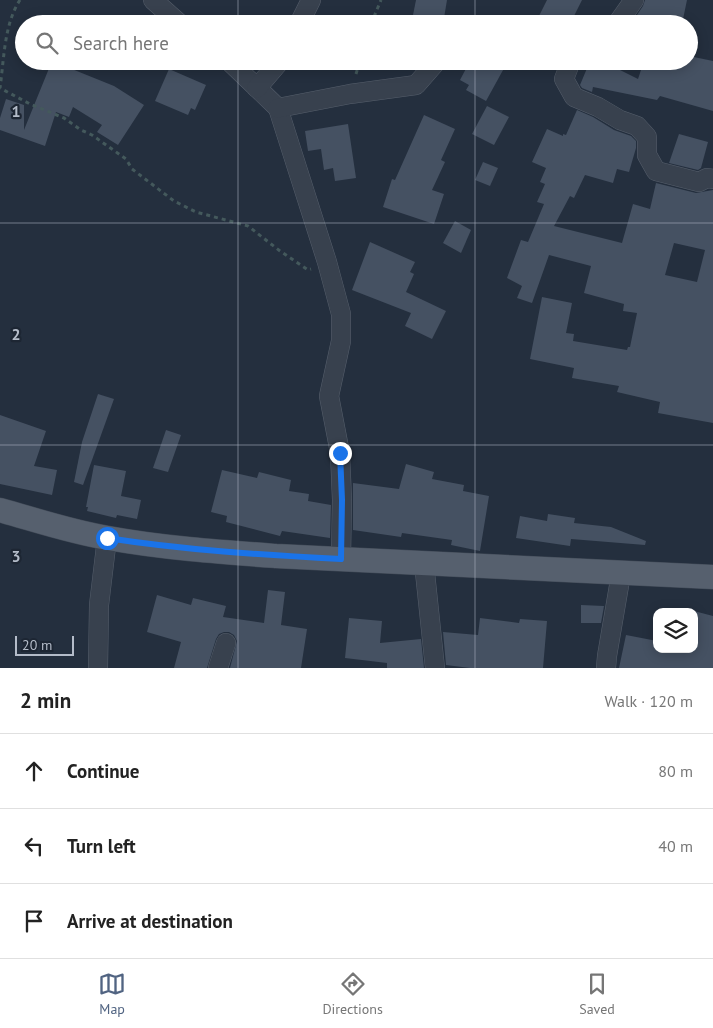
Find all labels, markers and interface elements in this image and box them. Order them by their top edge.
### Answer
search box [15,15,698,70]
icon: search [33,29,61,57]
text: Search here [73,31,169,55]
text: 1 [11,101,21,121]
text: 2 [11,324,21,344]
route end [329,442,352,465]
route start [96,527,119,550]
text: 3 [11,546,21,566]
map controls [653,608,698,653]
button: layers [653,608,698,653]
scale bar [15,633,74,656]
text: 20 m [22,636,52,654]
text: 2 min [20,687,71,714]
text: Walk · 120 m [604,691,693,711]
icon: ahead [20,757,48,785]
text: Continue [67,759,139,783]
text: 80 m [658,761,693,781]
icon: left [20,832,48,860]
text: Turn left [67,834,136,858]
text: 40 m [658,836,693,856]
icon: arrive [20,907,48,935]
text: Arrive at destination [67,909,233,933]
tab: Map [98,970,126,1018]
tab: Directions [322,970,383,1018]
tab: Saved [579,970,615,1018]

